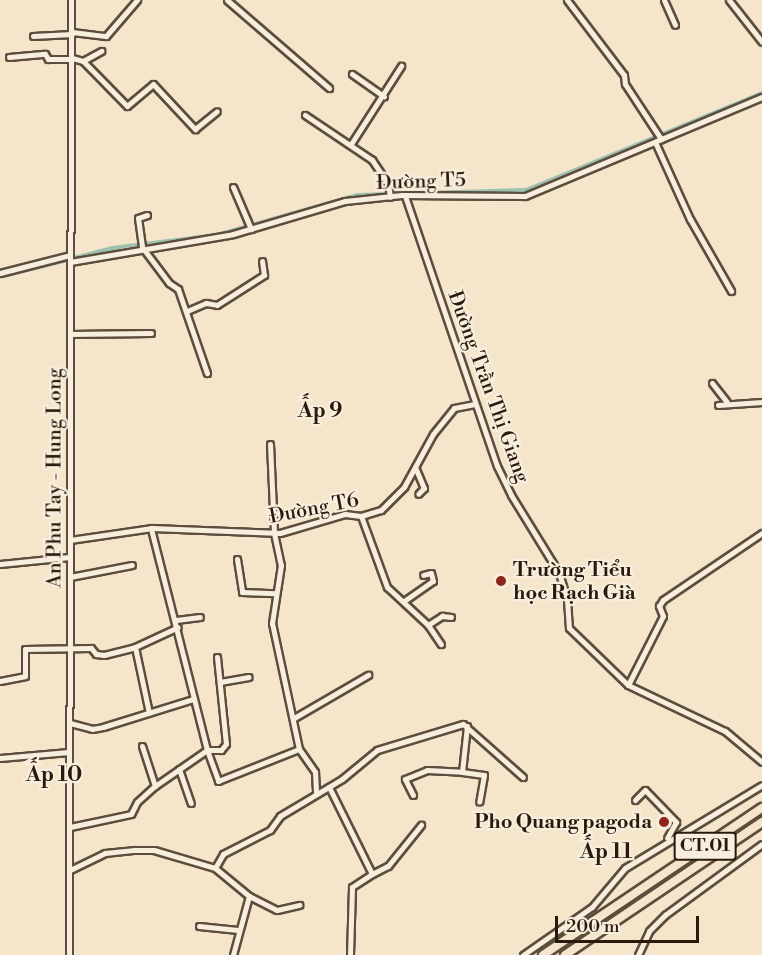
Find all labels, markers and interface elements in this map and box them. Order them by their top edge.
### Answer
street label: Đường T5 [376,168,466,196]
street label: Đường Trần Thị Giang [442,288,534,486]
street label: An Phu Tay - Hung Long [43,368,67,588]
district label: Ấp 9 [298,398,342,424]
street label: Đường T6 [267,489,361,529]
place label: Trường Tiểu học Rạch Già [513,558,636,605]
marker: Trường Tiểu học Rạch Già [494,574,508,588]
district label: Ấp 10 [26,762,82,788]
place label: Pho Quang pagoda [474,810,652,834]
marker: Pho Quang pagoda [657,815,671,829]
road number: CT.01 [674,831,736,861]
district label: Ấp 11 [580,839,632,865]
scale bar [558,904,702,942]
text: 200 m [566,915,620,938]

